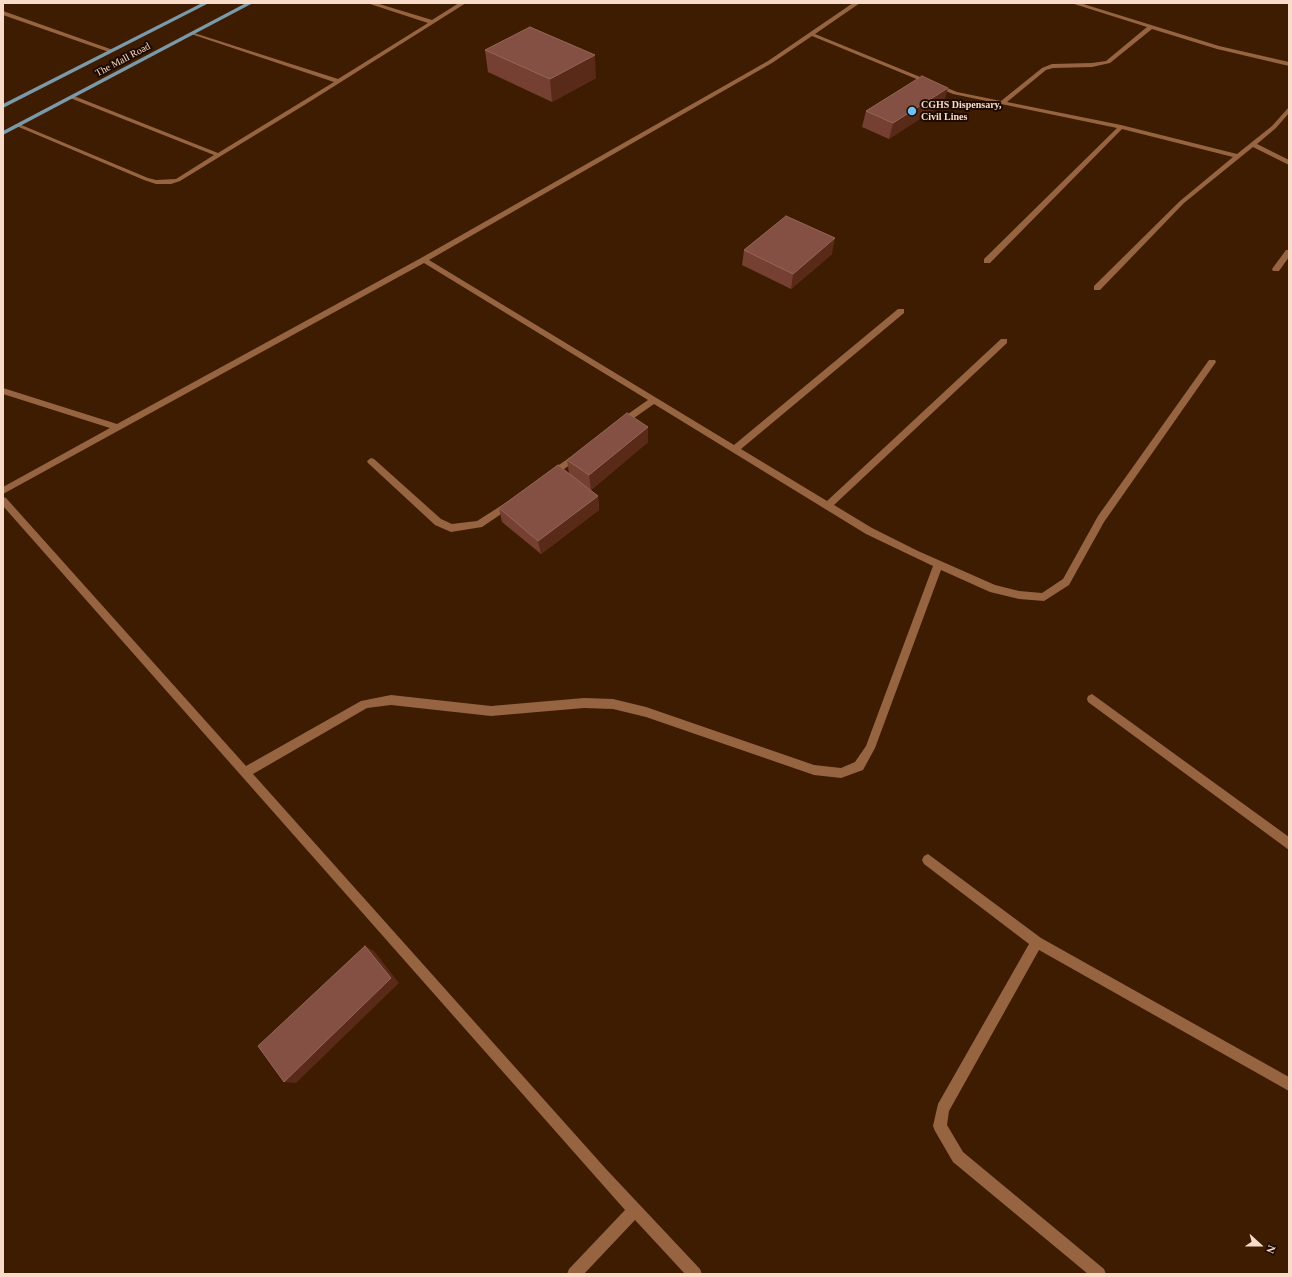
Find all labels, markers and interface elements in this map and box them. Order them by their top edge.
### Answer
street label: The Mall Road [93,40,153,80]
place label: CGHS Dispensary, Civil Lines [921,99,1002,122]
marker: CGHS Dispensary, Civil Lines [906,105,918,117]
north arrow [1240,1225,1280,1265]
text: N [1264,1243,1278,1255]

